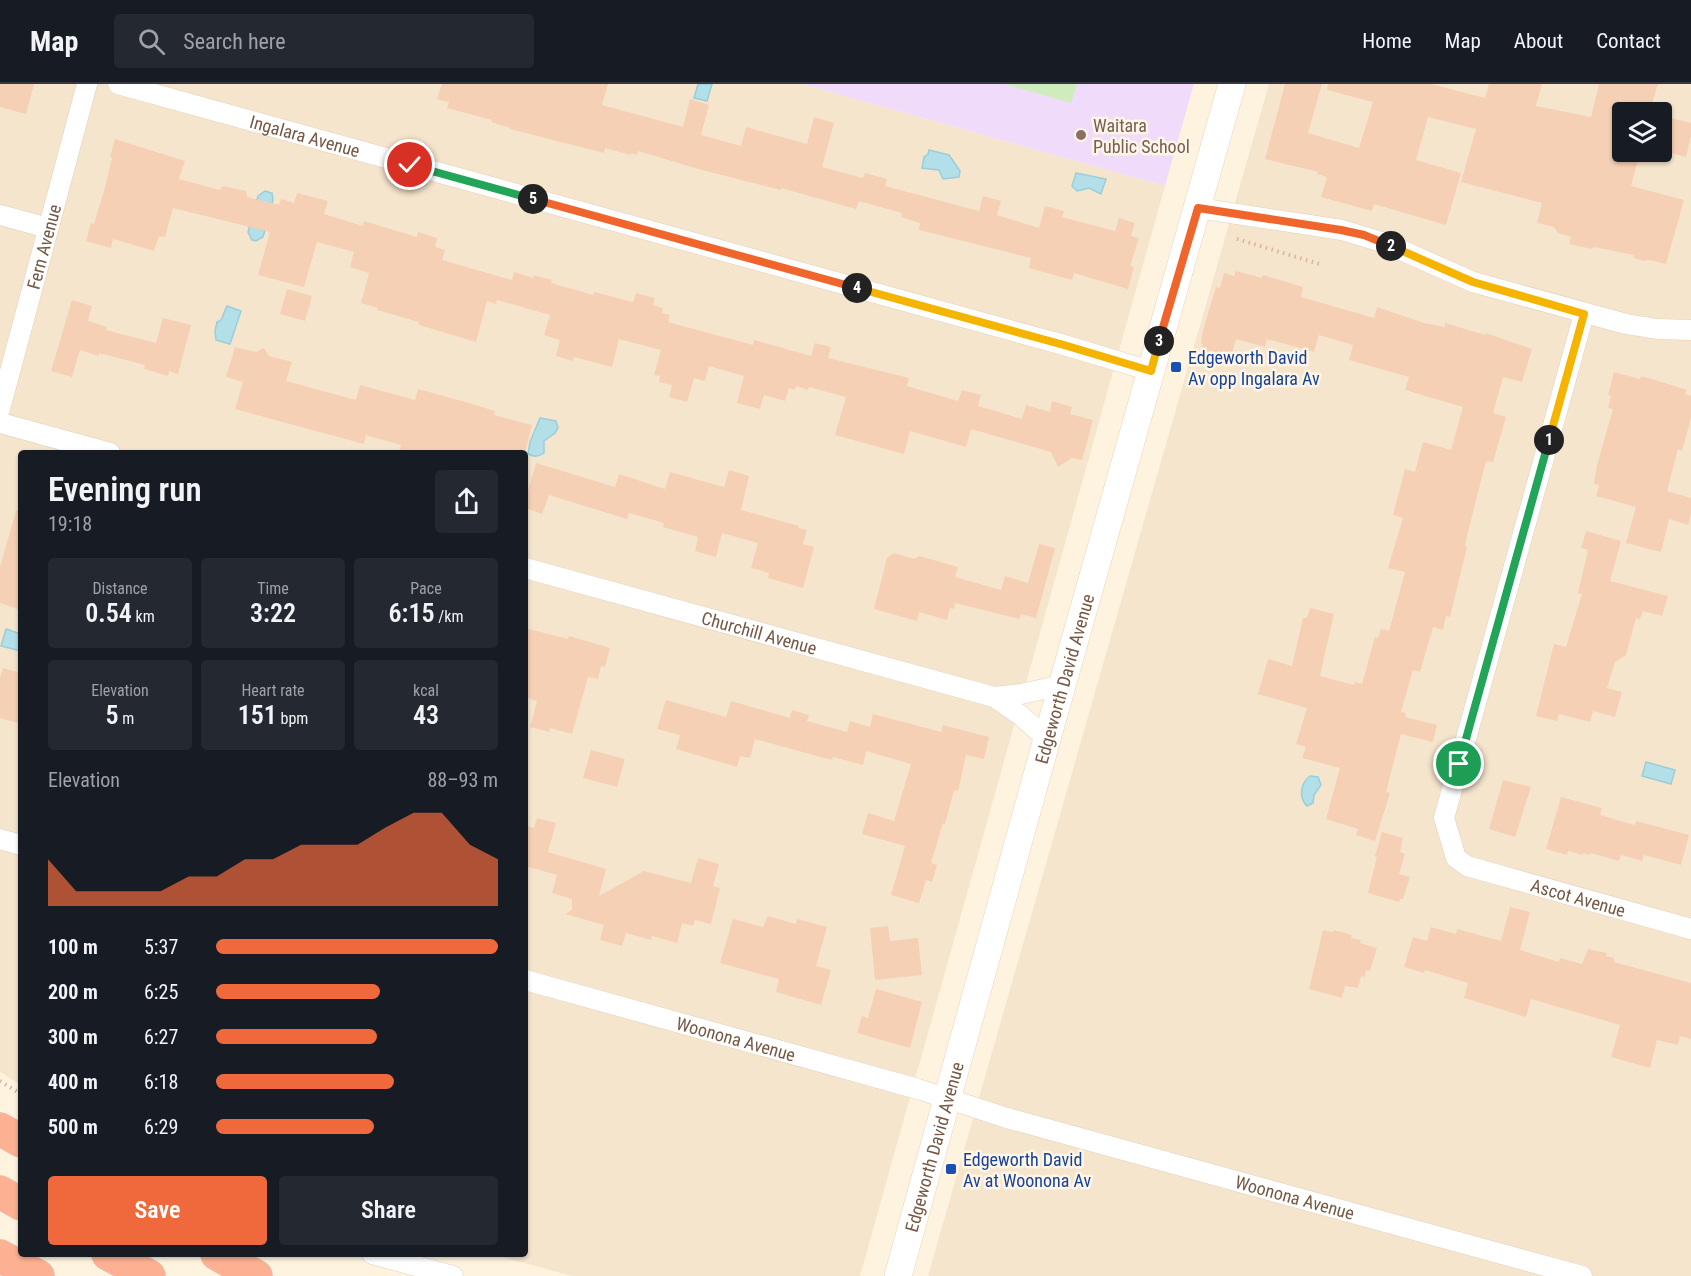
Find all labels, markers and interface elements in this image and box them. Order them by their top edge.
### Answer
search box [114,14,534,68]
text: Map [30,25,78,58]
icon: search [135,25,168,58]
text: Search here [183,29,286,54]
text: Home [1362,29,1412,53]
text: Map [1445,29,1481,53]
text: About [1514,29,1563,53]
text: Contact [1596,29,1661,53]
map controls [1612,102,1672,162]
button: layers [1612,102,1672,162]
street label: Ingalara Avenue [248,110,362,161]
place label: Waitara Public School [1093,115,1190,157]
marker: Waitara Public School [1074,128,1088,142]
pin [384,139,435,190]
icon: check [393,148,426,181]
pin: 5 [518,184,548,214]
text: 5 [529,189,537,208]
street label: Fern Avenue [22,202,65,292]
pin: 2 [1376,231,1406,261]
text: 2 [1387,236,1395,255]
pin: 4 [842,273,872,303]
text: 4 [853,278,861,297]
pin: 3 [1144,326,1174,356]
text: 3 [1155,331,1163,350]
place label: Edgeworth David Av opp Ingalara Av [1188,347,1320,389]
marker: Edgeworth David Av opp Ingalara Av [1169,360,1183,374]
pin: 1 [1534,425,1564,455]
text: 1 [1545,430,1553,449]
text: Evening run [48,470,202,509]
button: share [435,470,498,533]
text: 19:18 [48,512,92,536]
text: Distance [92,579,148,598]
text: Time [257,579,289,598]
text: Pace [410,579,442,598]
street label: Edgeworth David Avenue [1030,591,1098,766]
text: 0.54 [85,598,132,628]
text: 3:22 [250,598,296,628]
text: 6:15 [389,598,435,628]
text: km [132,607,155,626]
text: /km [435,607,463,626]
street label: Churchill Avenue [699,607,819,658]
text: Elevation [91,681,149,700]
text: Heart rate [241,681,305,700]
text: kcal [413,681,439,700]
text: 5 [106,700,119,730]
text: 151 [238,700,277,730]
text: 43 [413,700,439,730]
text: m [119,709,134,728]
text: bpm [277,709,308,728]
pin [1433,738,1484,789]
icon: arrive [1442,747,1475,780]
text: Elevation [48,768,120,792]
text: 88–93 m [427,768,498,792]
street label: Ascot Avenue [1529,874,1628,921]
text: 100 m [48,935,98,959]
text: 5:37 [144,935,178,959]
text: 200 m [48,980,98,1004]
text: 6:25 [144,980,178,1004]
street label: Woonona Avenue [674,1012,798,1065]
text: 300 m [48,1025,98,1049]
text: 6:27 [144,1025,178,1049]
street label: Edgeworth David Avenue [900,1060,967,1234]
text: 400 m [48,1070,98,1094]
text: 6:18 [144,1070,178,1094]
text: 500 m [48,1115,98,1139]
text: 6:29 [144,1115,178,1139]
place label: Edgeworth David Av at Woonona Av [963,1149,1092,1191]
marker: Edgeworth David Av at Woonona Av [944,1162,958,1176]
street label: Woonona Avenue [1233,1171,1357,1223]
button: Save [48,1176,267,1245]
button: Share [279,1176,498,1245]

